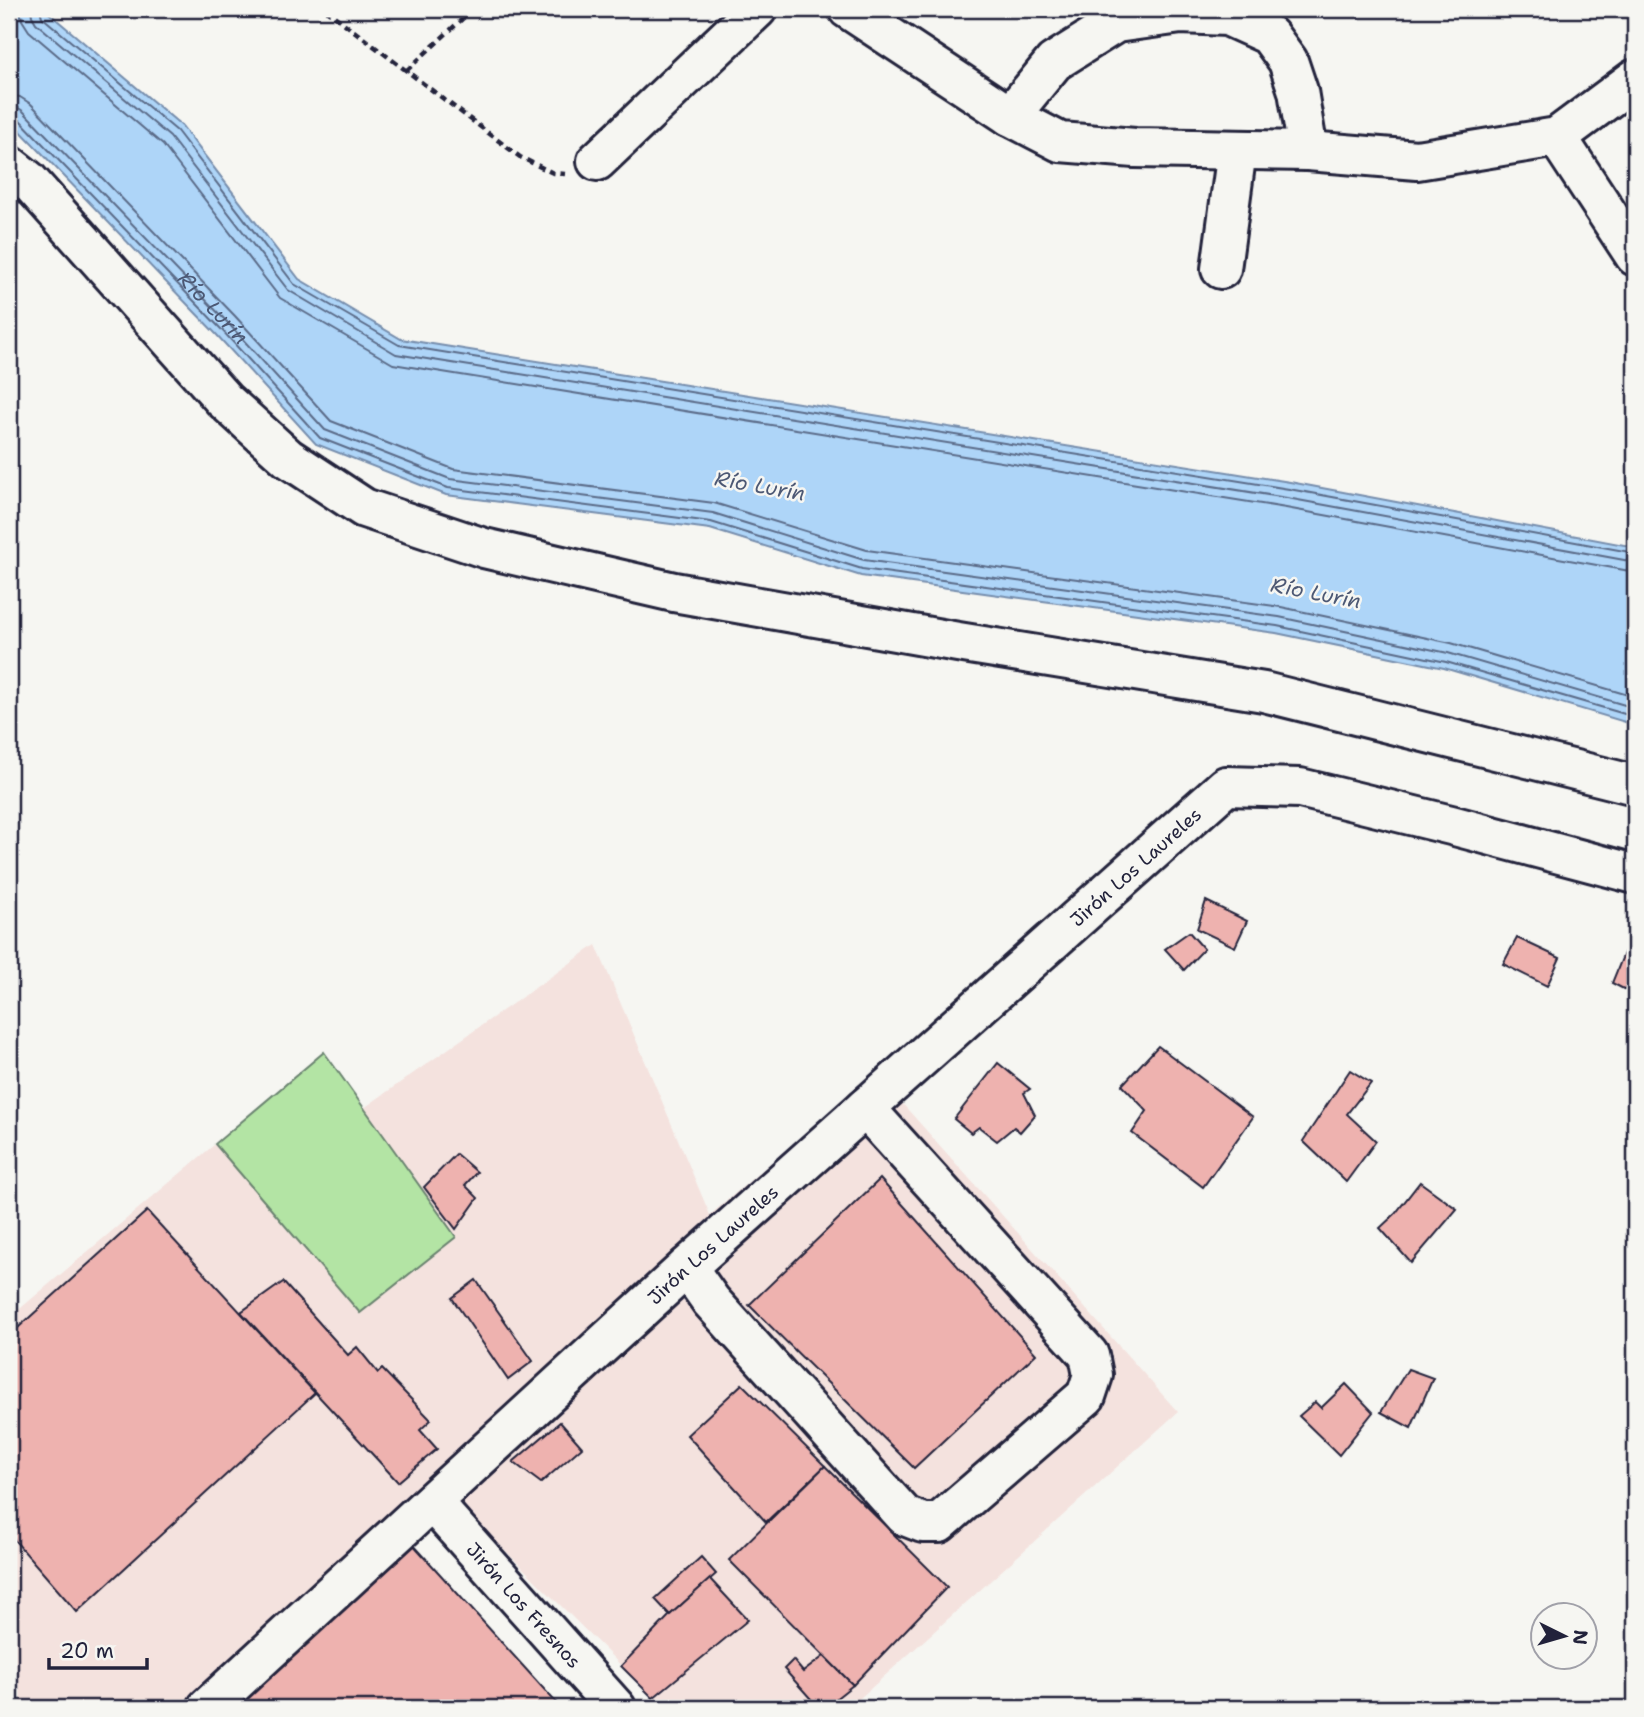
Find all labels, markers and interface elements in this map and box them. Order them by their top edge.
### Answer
water label: Río Lurín [171,265,255,351]
water label: Río Lurín [713,464,807,508]
water label: Río Lurín [1269,571,1363,615]
street label: Jirón Los Laureles [1065,802,1206,932]
street label: Jirón Los Laureles [642,1179,783,1310]
street label: Jirón Los Fresnos [461,1537,587,1673]
north arrow [1528,1602,1598,1672]
scale bar [49,1626,147,1670]
text: N [1567,1629,1594,1646]
text: 20 m [60,1637,114,1665]

